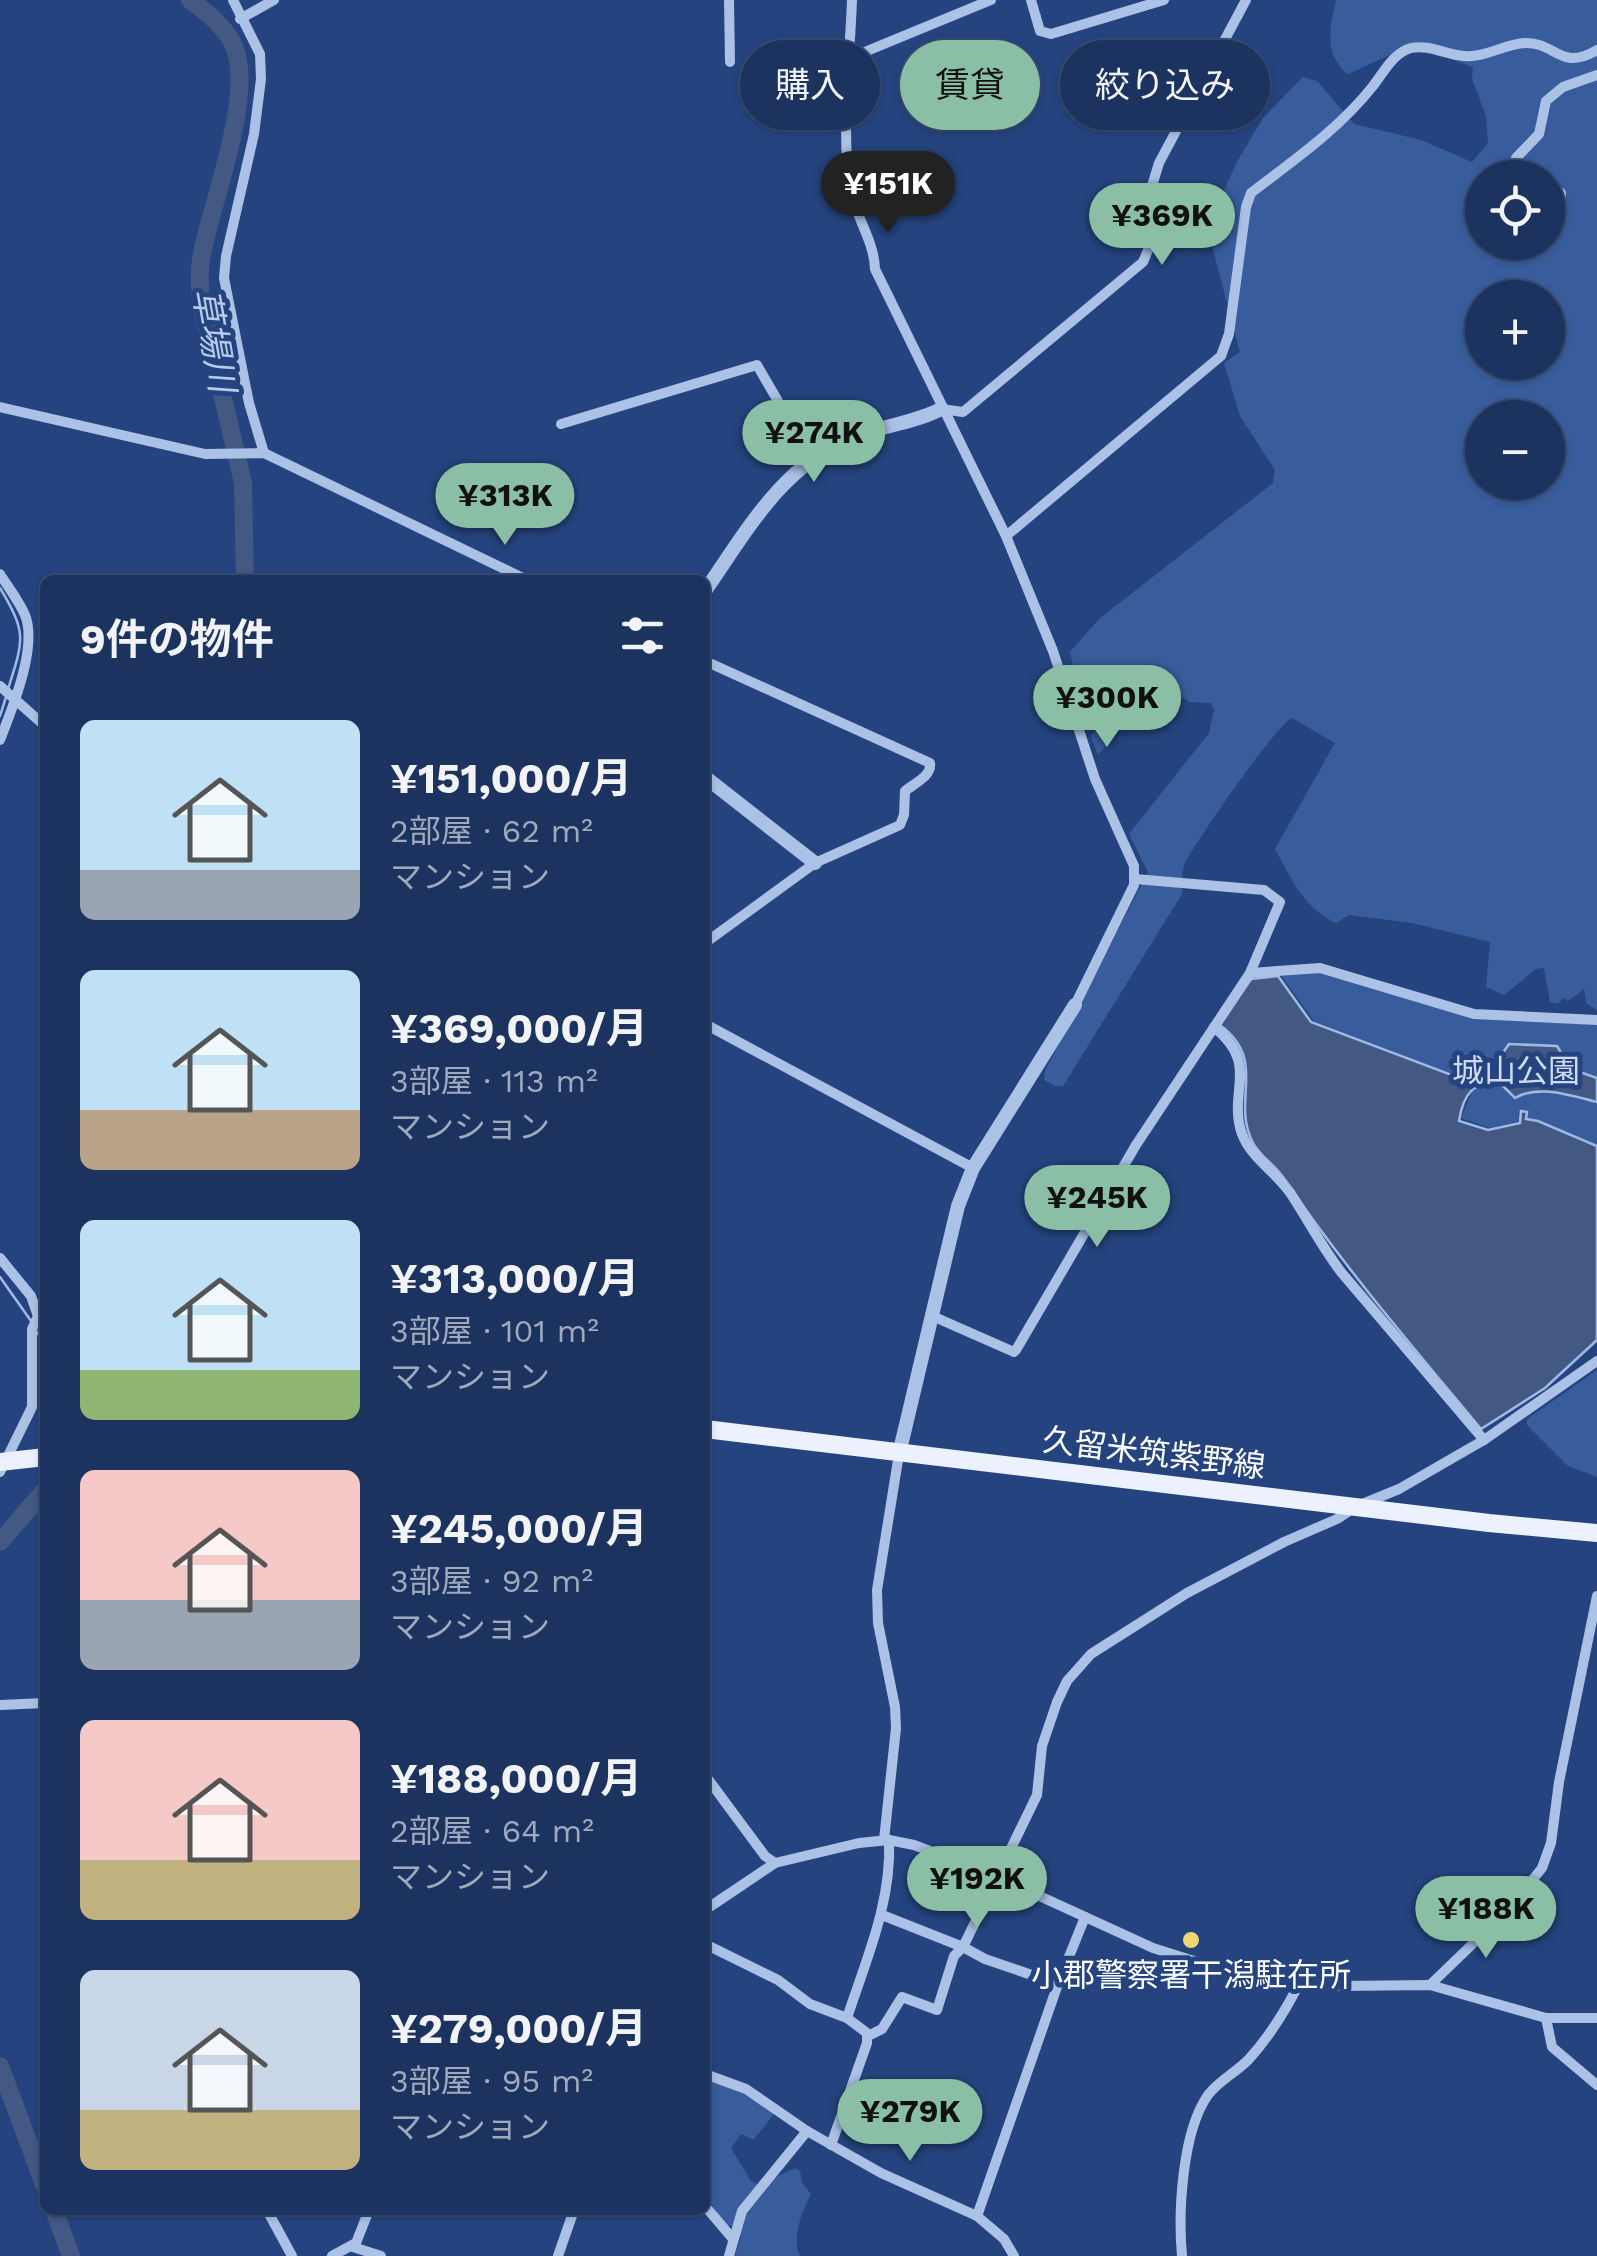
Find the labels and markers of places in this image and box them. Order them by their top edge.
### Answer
pin: ¥151K [818,151,958,236]
pin: ¥369K [1092,183,1232,268]
pin: ¥274K [744,400,884,485]
pin: ¥313K [435,463,575,548]
pin: ¥300K [1037,665,1177,750]
pin: ¥245K [1027,1165,1167,1250]
pin: ¥192K [907,1846,1047,1931]
pin: ¥188K [1416,1876,1556,1961]
marker: 小郡警察署干潟駐在所 [1180,1929,1202,1951]
place label: 小郡警察署干潟駐在所 [1031,1956,1351,1994]
pin: ¥279K [840,2079,980,2164]

